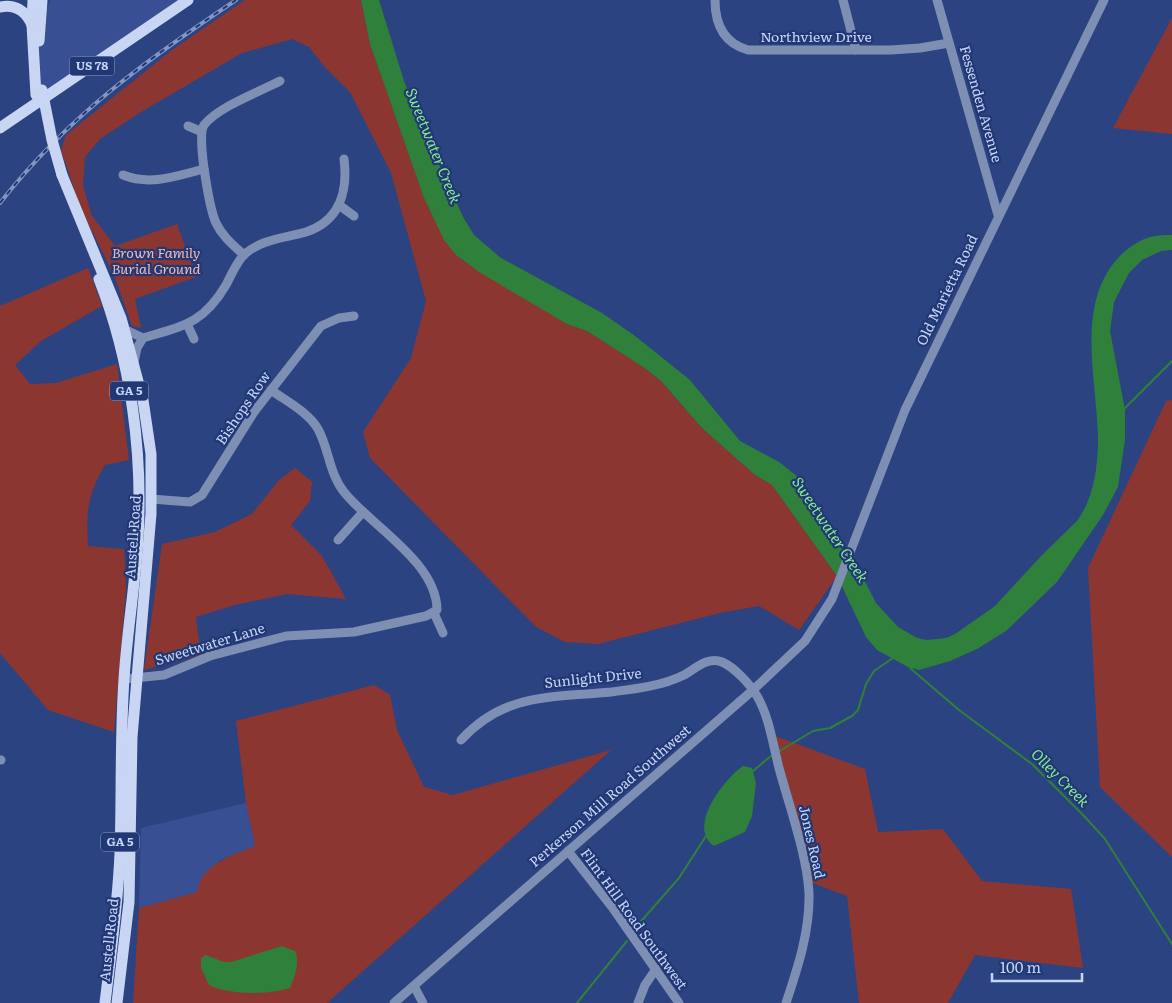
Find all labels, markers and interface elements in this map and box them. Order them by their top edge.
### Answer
street label: Northview Drive [760,26,872,46]
street label: Fessenden Avenue [956,43,1008,165]
road number: US 78 [70,56,114,76]
water label: Sweetwater Creek [401,84,468,207]
street label: Old Marietta Road [910,230,982,349]
park label: Brown Family Burial Ground [111,242,201,278]
street label: Bishops Row [210,367,274,448]
road number: GA 5 [110,382,148,401]
water label: Sweetwater Creek [787,472,876,587]
street label: Austell Road [119,494,145,579]
street label: Sweetwater Lane [152,617,267,669]
street label: Sunlight Drive [543,662,642,692]
street label: Perkerson Mill Road Southwest [524,719,695,871]
water label: Olley Creek [1026,742,1096,812]
street label: Jones Road [795,803,831,881]
road number: GA 5 [101,832,139,852]
street label: Flint Hill Road Southwest [577,844,693,994]
street label: Austell Road [94,897,122,983]
scale bar [992,950,1082,982]
text: 100 m [1000,955,1041,978]

